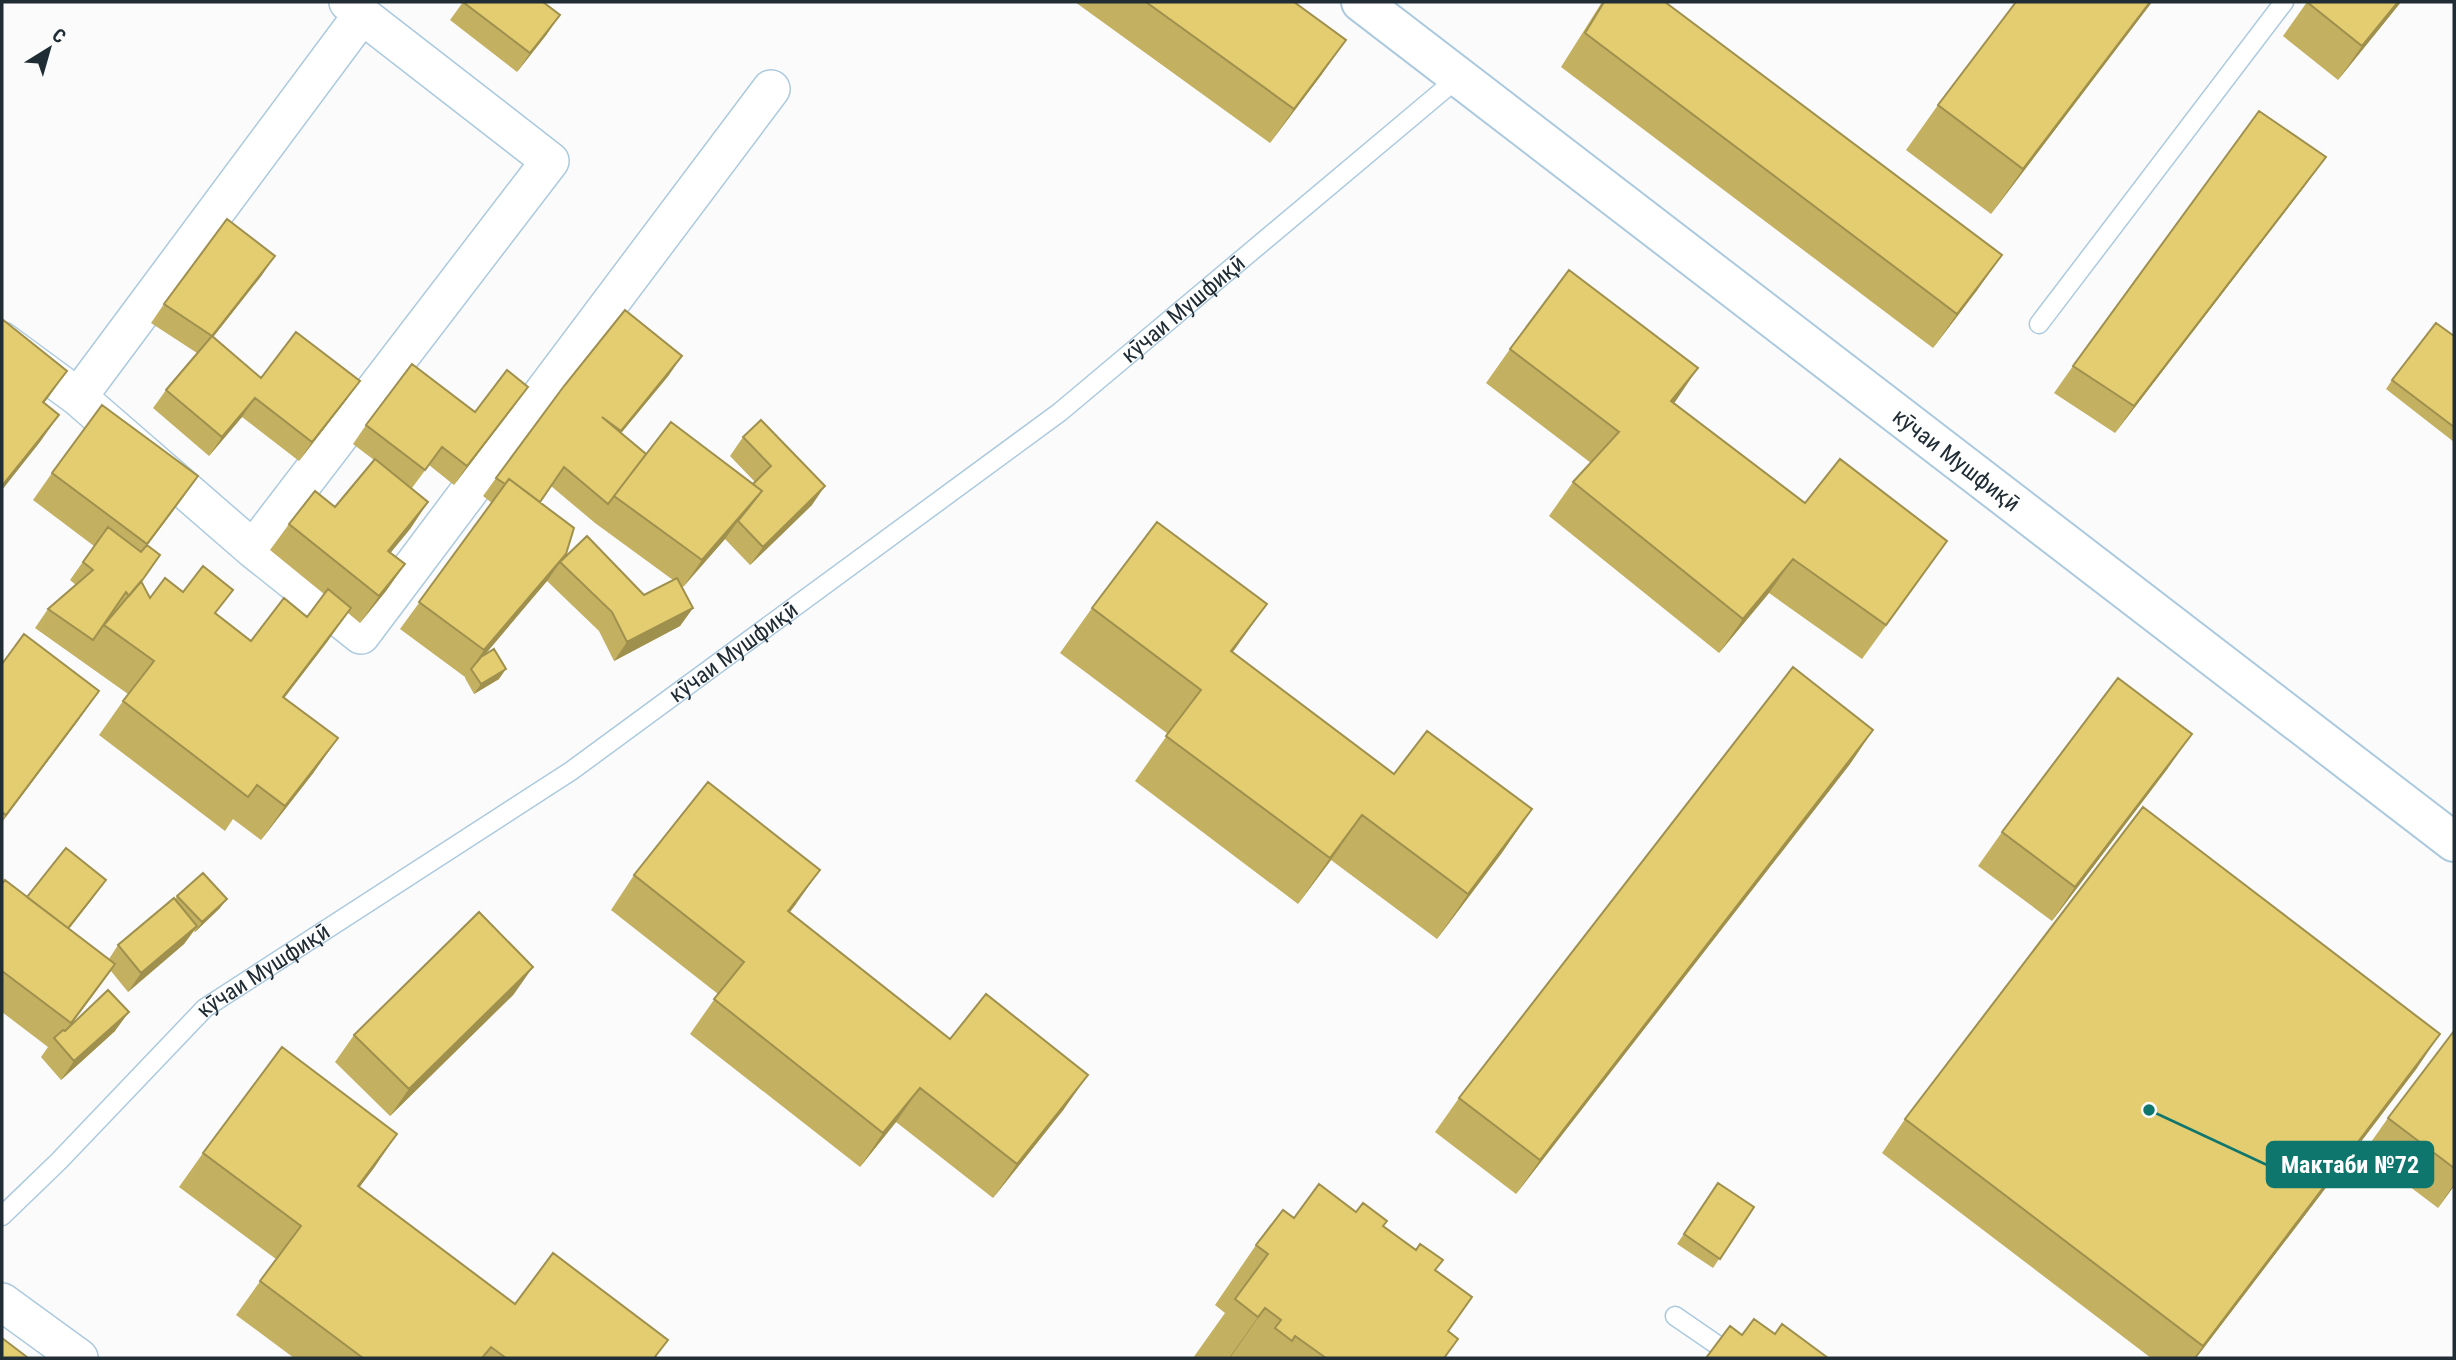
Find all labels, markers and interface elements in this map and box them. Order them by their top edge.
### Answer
north arrow [14,14,84,84]
text: С [48,23,70,48]
street label: кӯчаи Мушфиқӣ [1116,249,1250,368]
street label: кӯчаи Мушфиқӣ [1888,402,2025,517]
street label: кӯчаи Мушфиқӣ [664,596,803,708]
street label: кӯчаи Мушфиқӣ [190,917,335,1022]
callout: Мактаби №72 [2267,1142,2433,1187]
text: Мактаби №72 [2281,1151,2419,1179]

